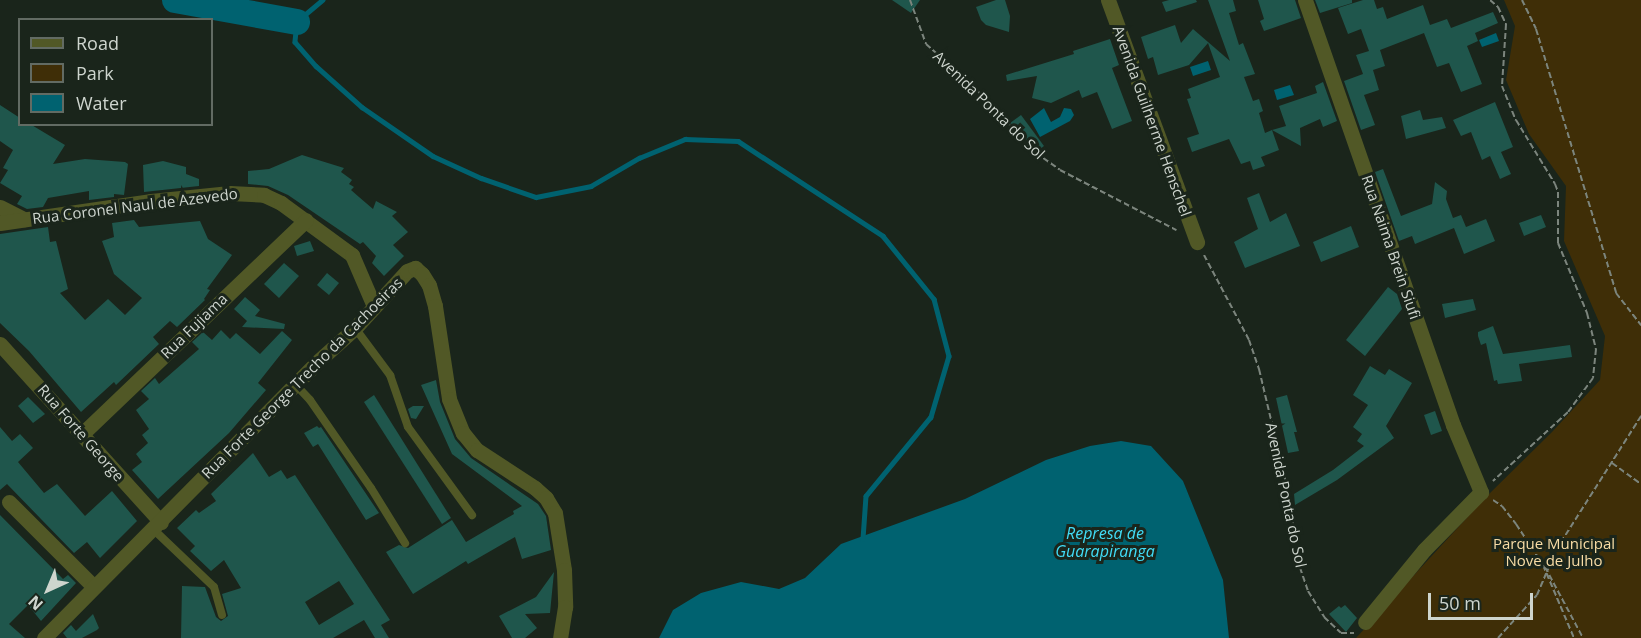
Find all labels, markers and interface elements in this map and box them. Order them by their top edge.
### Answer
legend [18,18,213,126]
street label: Avenida Guilherme Henschel [1109,23,1195,219]
text: Road [76,31,119,55]
street label: Avenida Ponta do Sol [930,47,1048,163]
text: Park [76,61,114,85]
text: Water [76,91,127,115]
street label: Rua Naima Brein Siufi [1358,172,1424,322]
street label: Rua Coronel Naul de Azevedo [31,184,239,228]
street label: Rua Forte George Trecho da Cachoeiras [198,274,406,482]
street label: Rua Fujiama [157,290,231,362]
street label: Rua Forte George [34,381,128,485]
street label: Avenida Ponta do Sol [1262,421,1310,569]
water label: Represa de Guarapiranga [1055,523,1155,561]
park label: Parque Municipal Nove de Julho [1493,534,1615,569]
north arrow [18,560,78,620]
scale bar [1431,581,1536,619]
text: N [23,591,48,615]
text: 50 m [1439,591,1481,615]

